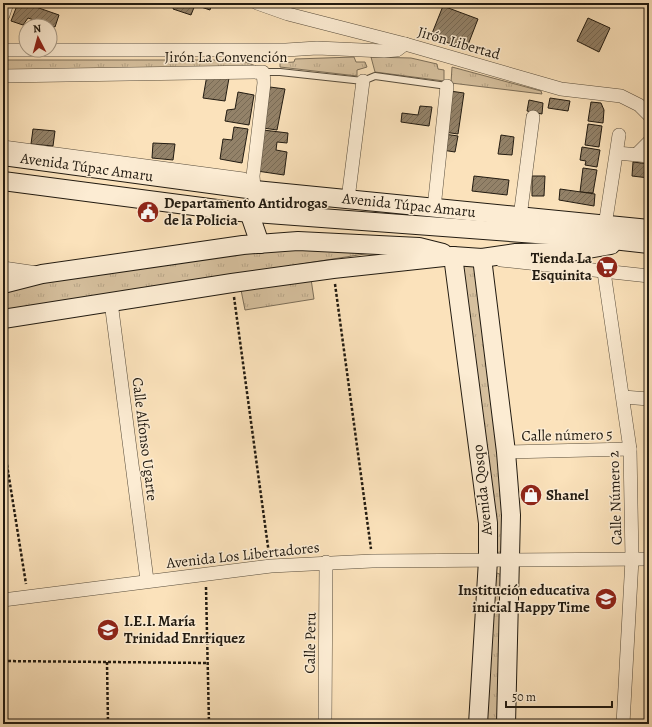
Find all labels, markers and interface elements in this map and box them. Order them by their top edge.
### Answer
north arrow [18,18,58,58]
text: N [32,21,42,36]
street label: Jirón Libertad [415,22,504,65]
street label: Jirón La Convención [165,47,287,67]
street label: Avenida Túpac Amaru [18,148,156,186]
street label: Avenida Túpac Amaru [340,188,478,222]
place label: Departamento Antidrogas de la Policia [164,193,328,230]
public building icon: Departamento Antidrogas de la Policia [135,199,161,225]
place label: Tienda La Esquinita [531,248,593,285]
supermarket icon: Tienda La Esquinita [594,254,620,280]
street label: Calle Alfonso Ugarte [128,376,163,502]
street label: Calle número 5 [521,424,613,446]
street label: Avenida Qosqo [467,444,497,537]
street label: Calle Número 2 [603,450,627,546]
shop icon: Shanel [518,482,544,508]
place label: Shanel [546,485,589,505]
street label: Avenida Los Libertadores [164,537,321,573]
place label: Institución educativa inicial Happy Time [458,580,591,617]
school or university icon: Institución educativa inicial Happy Time [593,586,619,612]
place label: I.E.I. María Trinidad Enrriquez [124,611,245,648]
street label: Calle Peru [299,611,321,674]
school or university icon: I.E.I. María Trinidad Enrriquez [95,617,121,643]
scale bar [506,683,612,709]
text: 50 m [512,689,536,705]

